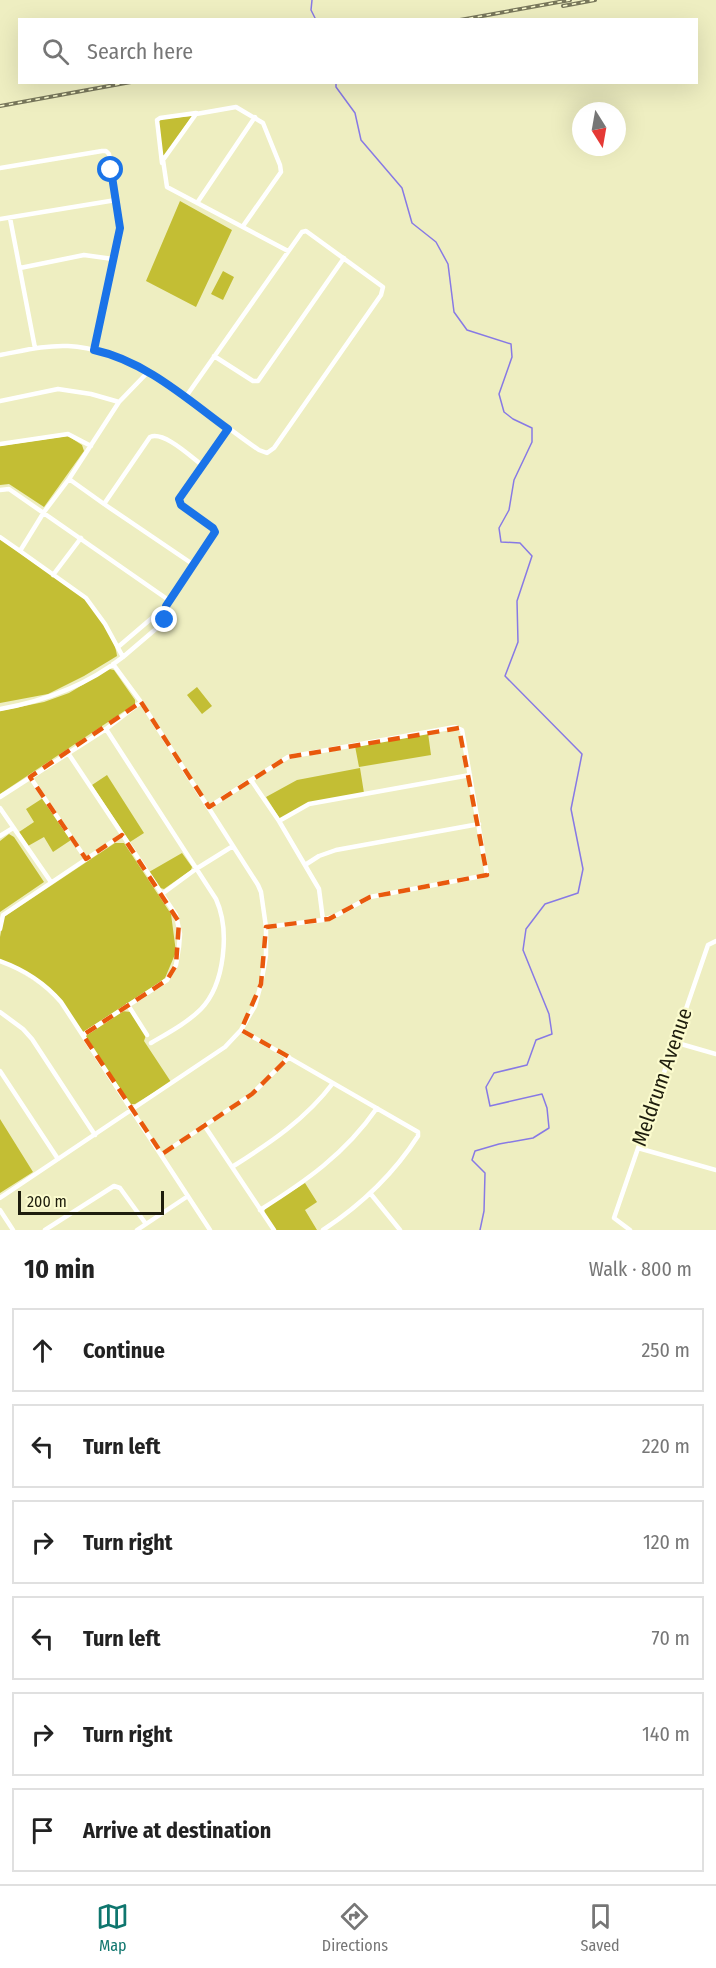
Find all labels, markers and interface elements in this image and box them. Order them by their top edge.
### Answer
search box [18,18,698,84]
icon: search [39,35,72,68]
text: Search here [87,38,193,65]
north arrow [572,102,626,156]
route start [97,156,123,182]
route end [151,606,177,632]
street label: Meldrum Avenue [626,1004,698,1150]
scale bar [18,1188,164,1216]
text: 200 m [27,1192,67,1211]
text: 10 min [24,1254,95,1285]
text: Walk · 800 m [589,1257,692,1281]
icon: ahead [26,1334,59,1367]
text: Continue [83,1337,165,1364]
text: 250 m [642,1338,690,1362]
icon: left [26,1430,59,1463]
text: Turn left [83,1433,161,1460]
text: 220 m [642,1434,690,1458]
icon: right [26,1526,59,1559]
text: Turn right [83,1529,172,1556]
text: 120 m [643,1530,690,1554]
icon: left [26,1622,59,1655]
text: Turn left [83,1625,161,1652]
text: 70 m [652,1626,690,1650]
icon: right [26,1718,59,1751]
text: Turn right [83,1721,172,1748]
text: 140 m [642,1722,690,1746]
icon: arrive [26,1814,59,1847]
text: Arrive at destination [83,1817,271,1844]
tab: Map [96,1900,129,1955]
tab: Directions [322,1900,388,1955]
tab: Saved [581,1900,620,1955]

